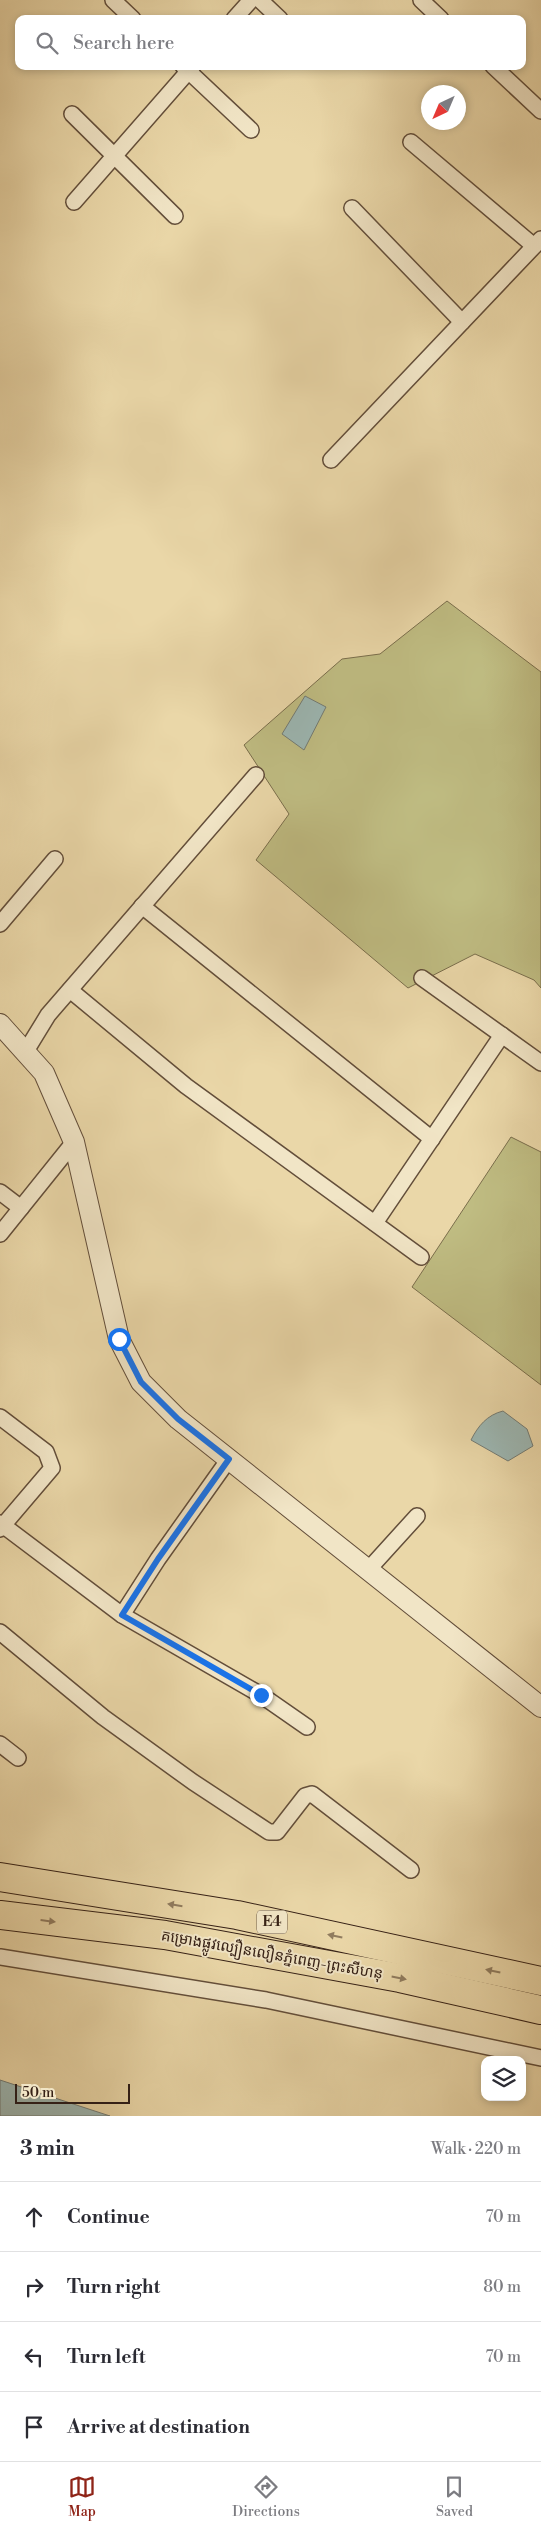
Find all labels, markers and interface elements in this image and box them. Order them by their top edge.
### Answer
search box [15,15,526,70]
icon: search [33,29,61,57]
text: Search here [73,31,174,55]
north arrow [421,85,466,130]
route start [108,1328,131,1351]
route end [250,1684,273,1707]
one-way arrow [167,1901,183,1909]
road number: E4 [257,1910,287,1934]
one-way arrow [41,1917,57,1925]
street label: គម្រោងផ្លូវល្បឿនលឿនភ្នំពេញ-ព្រះសីហនុ [159,1925,385,1987]
one-way arrow [327,1932,342,1940]
one-way arrow [486,1967,501,1975]
one-way arrow [391,1974,406,1982]
map controls [481,2056,526,2101]
button: layers [481,2056,526,2101]
scale bar [15,2081,130,2104]
text: 50 m [22,2084,54,2102]
text: 3 min [20,2136,75,2162]
text: Walk · 220 m [431,2139,521,2159]
icon: ahead [20,2203,48,2231]
text: Continue [67,2205,150,2229]
text: 70 m [485,2207,521,2227]
icon: right [20,2273,48,2301]
text: Turn right [67,2275,160,2299]
text: 80 m [483,2277,521,2297]
icon: left [20,2343,48,2371]
text: Turn left [67,2345,146,2369]
text: 70 m [485,2347,521,2367]
icon: arrive [20,2413,48,2441]
text: Arrive at destination [67,2415,250,2439]
tab: Map [68,2473,96,2521]
tab: Directions [232,2473,300,2521]
tab: Saved [436,2473,473,2521]

